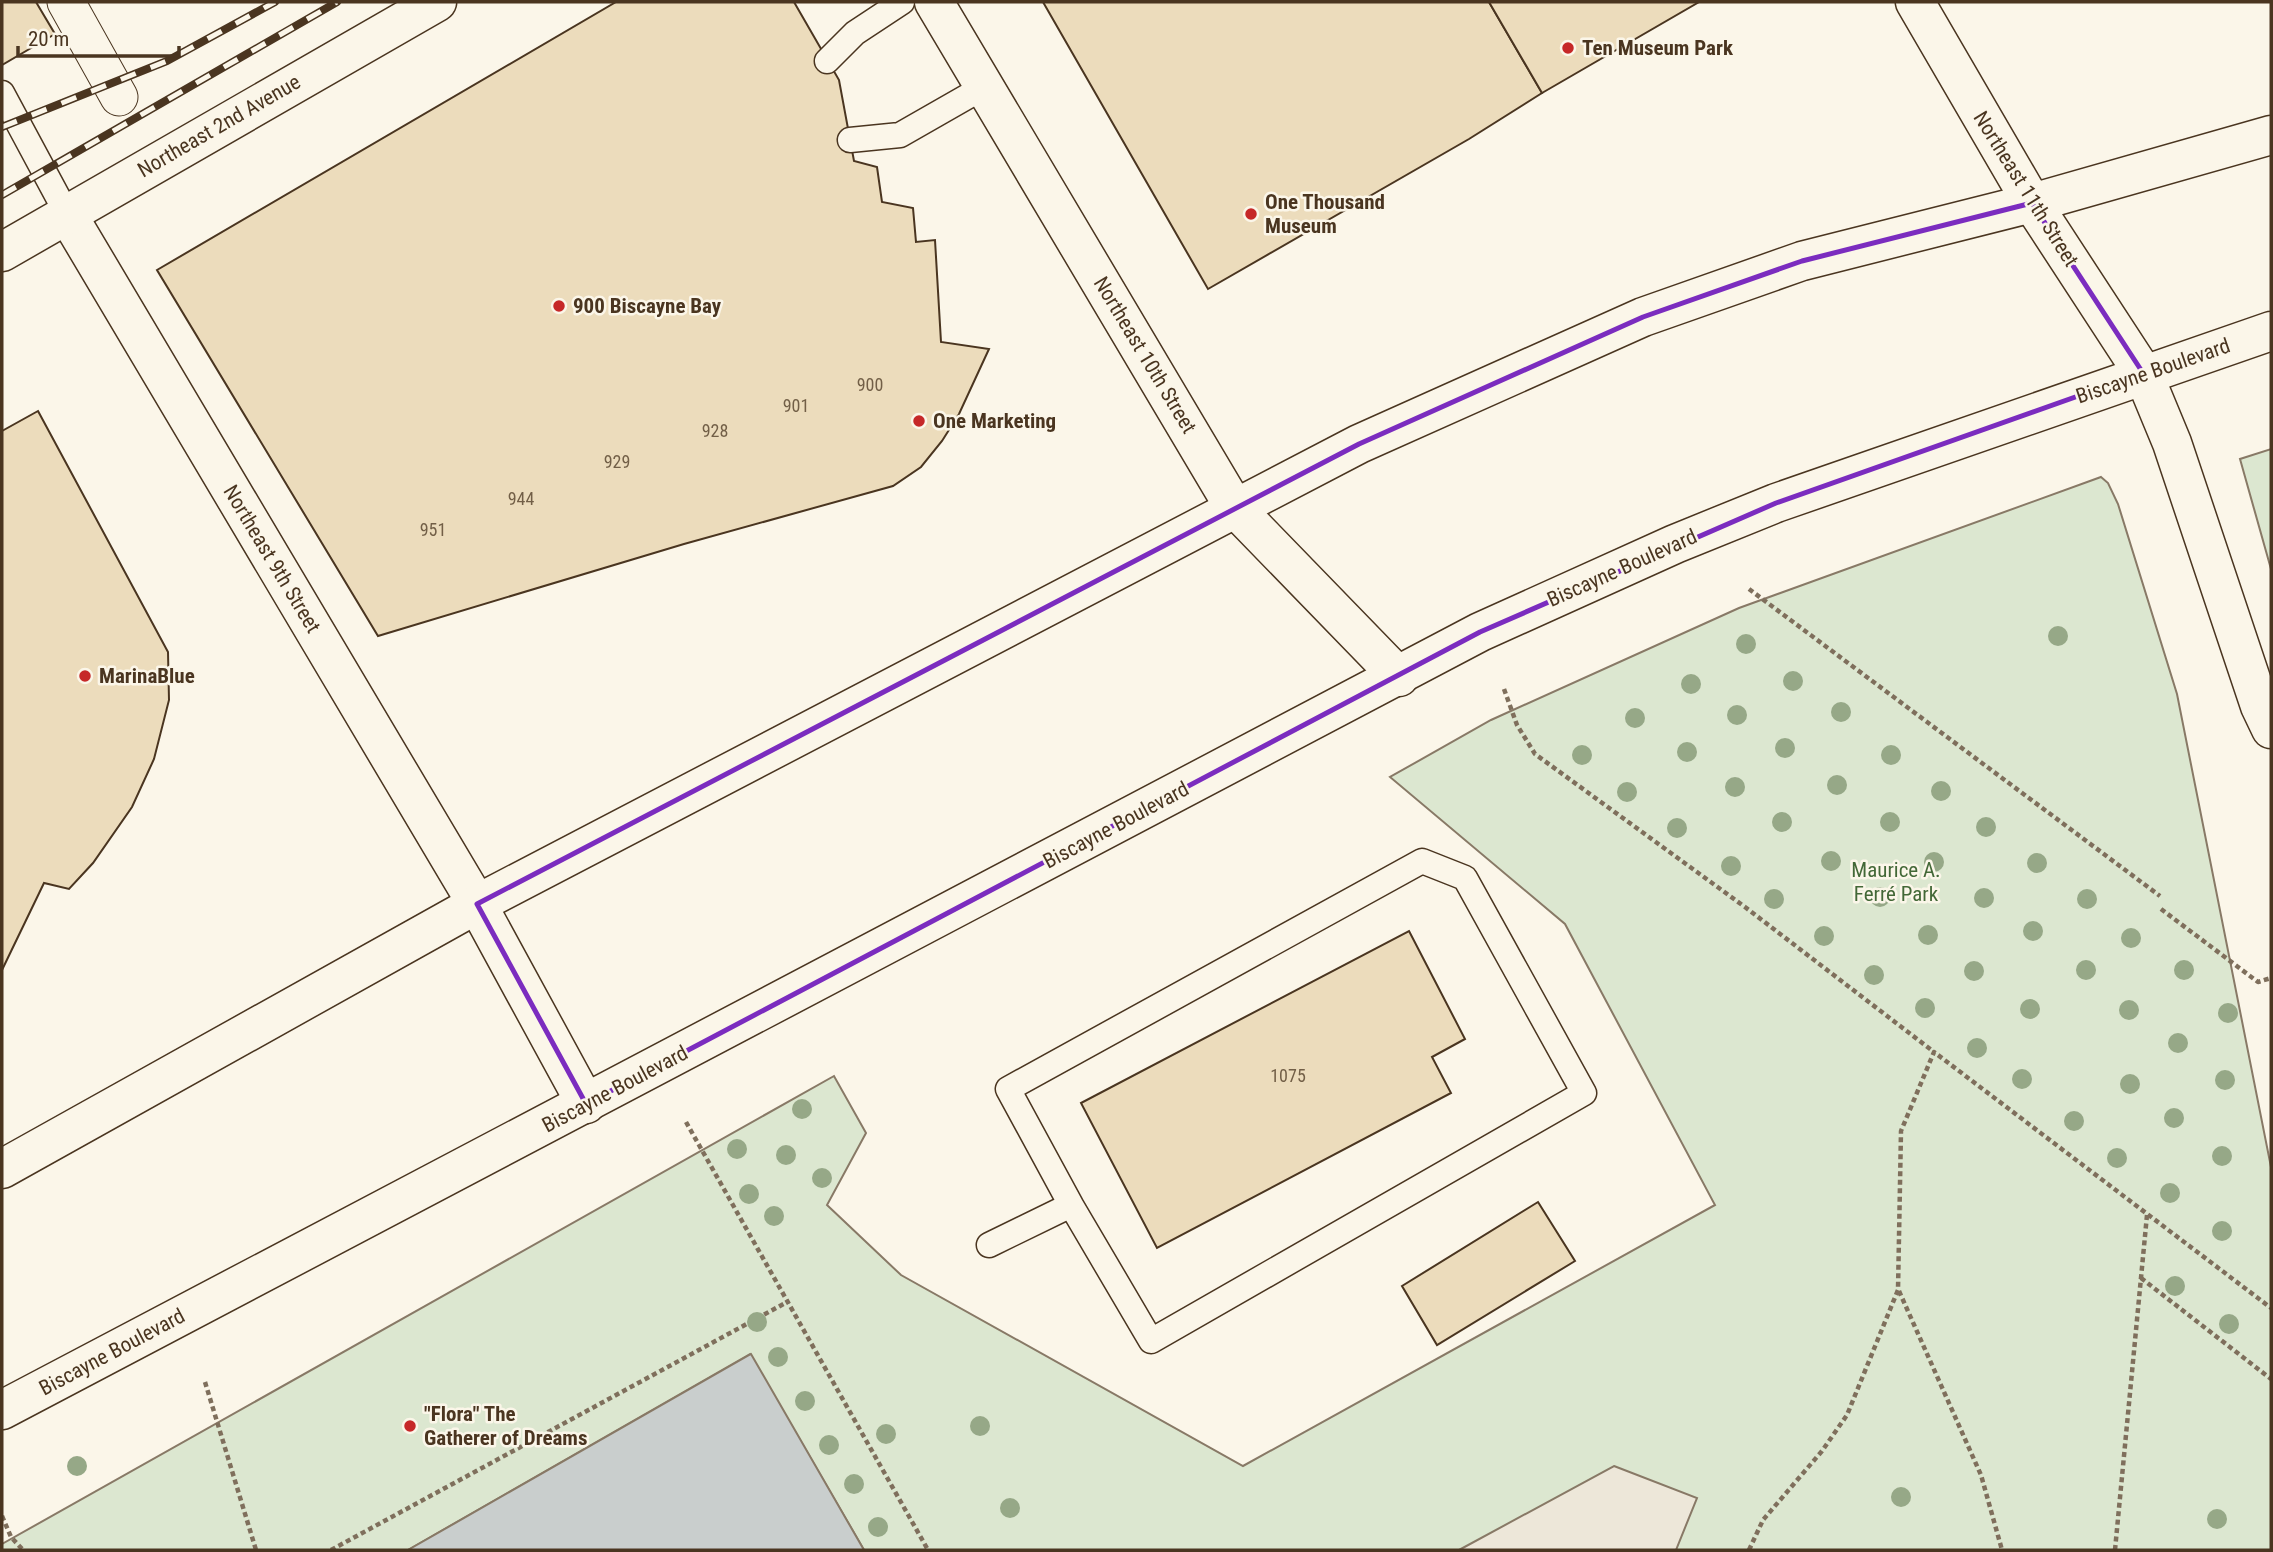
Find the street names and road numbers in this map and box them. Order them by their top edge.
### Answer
street label: Northeast 2nd Avenue [134,70,305,182]
street label: Northeast 11th Street [1969,107,2083,271]
street label: Northeast 10th Street [1089,272,1201,438]
street label: Biscayne Boulevard [2073,333,2233,409]
street label: Northeast 9th Street [218,481,326,637]
street label: Biscayne Boulevard [1543,524,1701,612]
street label: Biscayne Boulevard [1039,777,1193,873]
street label: Biscayne Boulevard [538,1041,692,1137]
street label: Biscayne Boulevard [35,1304,189,1400]

